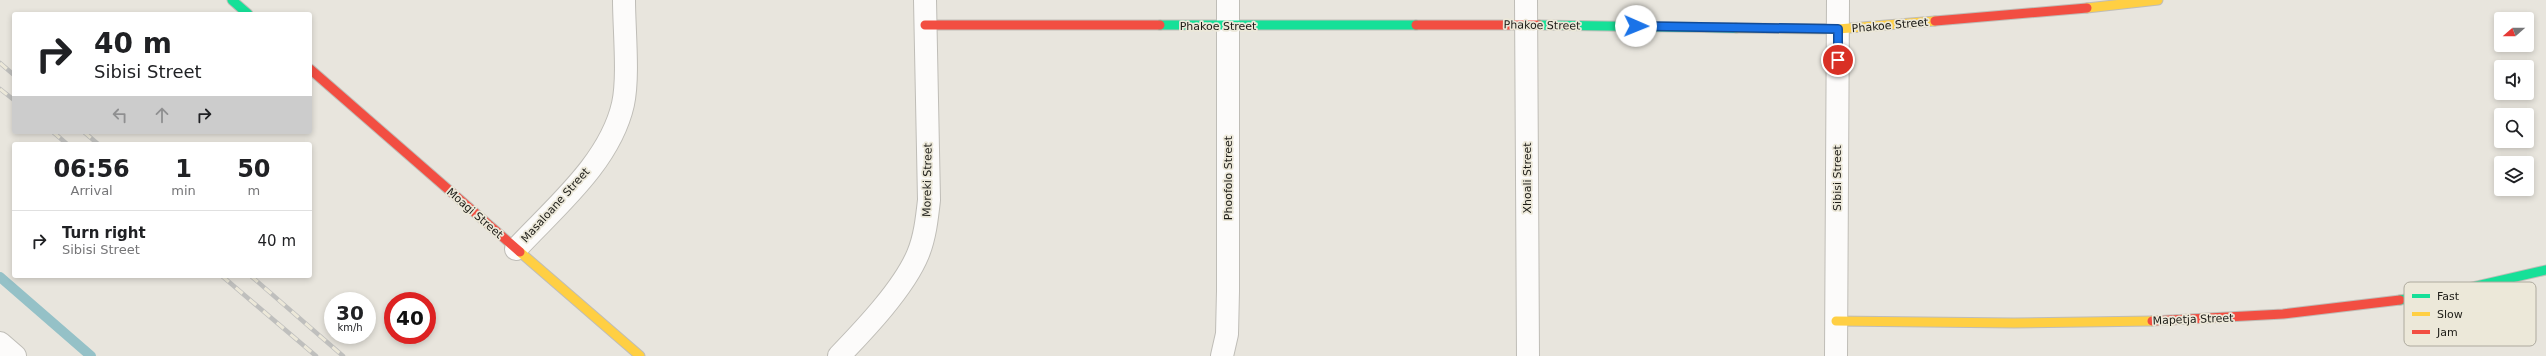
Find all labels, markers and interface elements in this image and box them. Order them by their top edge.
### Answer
position arrow [1615,5,1657,47]
north arrow [2494,12,2534,52]
map controls [2494,12,2534,196]
street label: Phakoe Street [1851,16,1930,35]
street label: Phakoe Street [1504,18,1581,33]
street label: Phakoe Street [1180,20,1257,33]
text: 40 m [94,27,172,60]
icon: right [28,28,80,80]
pin [1821,43,1855,77]
icon: arrive [1827,49,1849,71]
button: sound [2494,60,2534,100]
text: Sibisi Street [94,61,202,82]
icon: left [109,104,131,126]
icon: ahead [151,104,173,126]
icon: right [193,104,215,126]
button: search [2494,108,2534,148]
street label: Phoofolo Street [1222,135,1235,220]
street label: Moreki Street [920,142,935,217]
street label: Xhoali Street [1521,142,1534,214]
street label: Sibisi Street [1831,144,1844,211]
text: 06:56 [53,155,130,183]
text: 1 [175,155,192,183]
text: 50 [237,155,271,183]
button: layers [2494,156,2534,196]
street label: Masaloane Street [518,165,593,245]
text: Arrival [70,183,113,198]
text: min [171,183,196,198]
text: m [248,183,260,198]
street label: Moagi Street [444,186,506,242]
text: Turn right [62,224,146,242]
icon: right [28,230,50,252]
text: 40 m [258,232,296,250]
text: Sibisi Street [62,242,140,257]
legend [2404,282,2536,346]
text: Fast [2437,290,2460,303]
speed limit sign: 40 [384,292,436,344]
text: 30 [336,301,364,325]
text: Slow [2437,308,2463,321]
street label: Mapetja Street [2152,312,2234,327]
text: km/h [337,322,363,333]
text: Jam [2436,326,2458,339]

